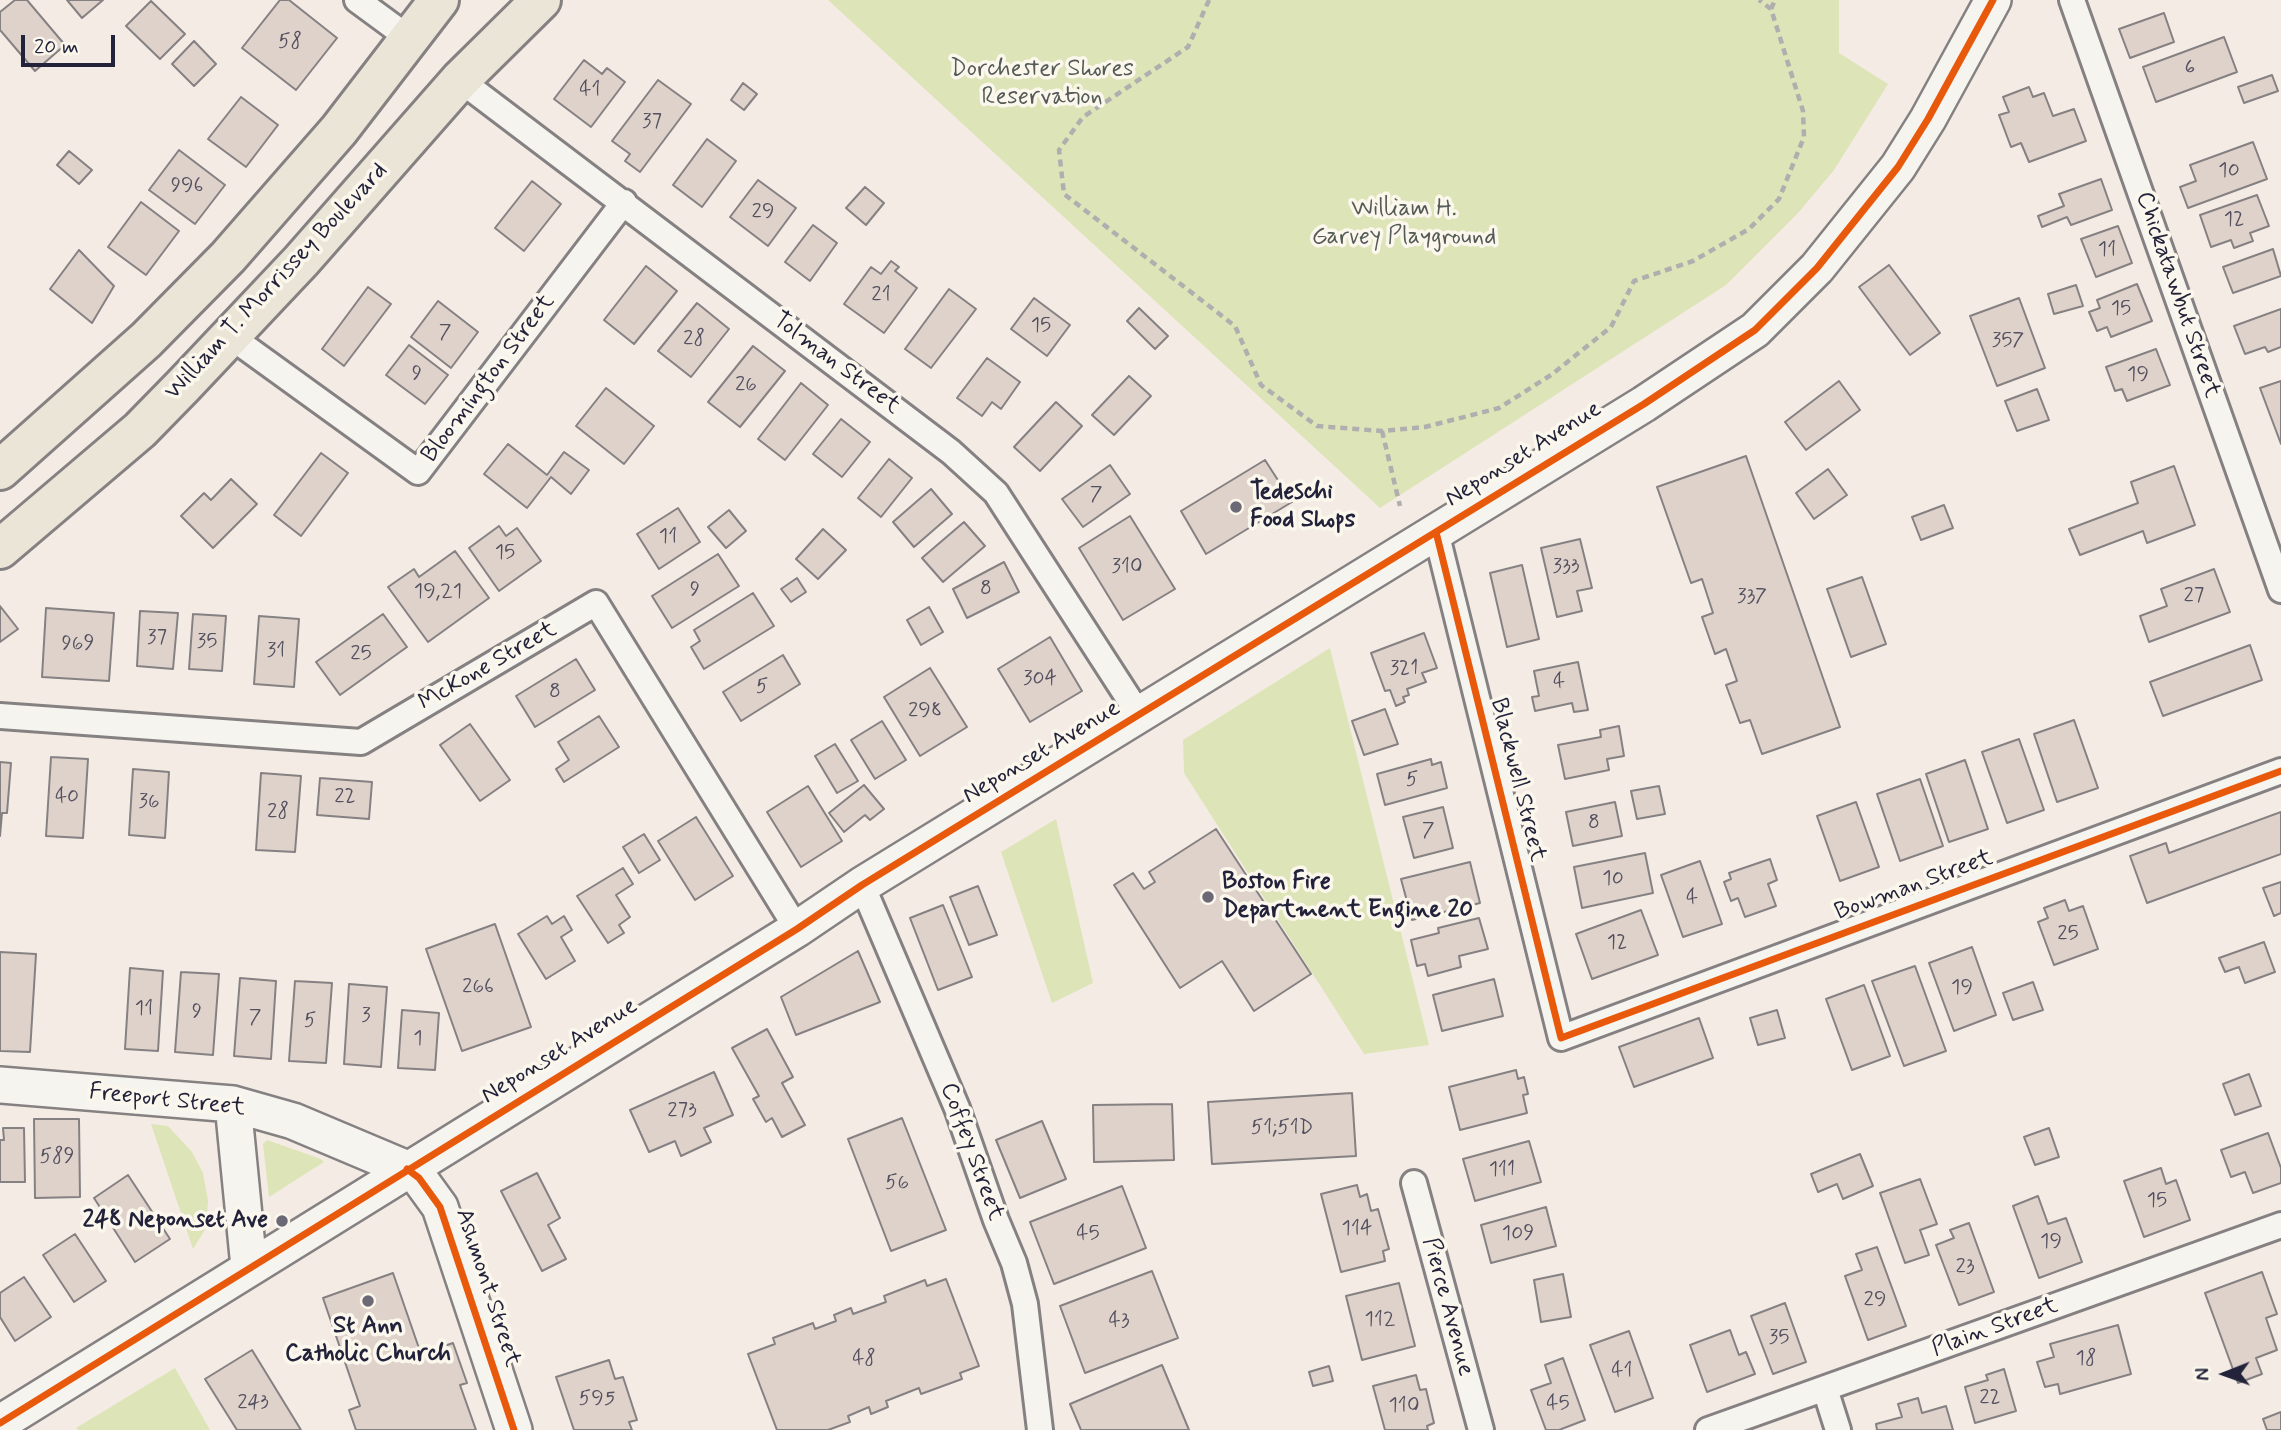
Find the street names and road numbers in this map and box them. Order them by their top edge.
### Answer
street label: William T. Morrissey Boulevard [159,157,395,407]
street label: Chickatawbut Street [2128,188,2226,402]
street label: Bloomington Street [416,289,562,469]
street label: Tolman Street [766,307,906,421]
street label: Neponset Avenue [1441,396,1607,514]
street label: McKone Street [414,616,562,718]
street label: Neponset Avenue [958,695,1126,811]
street label: Blackwell Street [1483,695,1551,865]
street label: Bowman Street [1831,844,1997,928]
street label: Neponset Avenue [477,993,643,1111]
street label: Freeport Street [88,1078,246,1124]
street label: Coffey Street [933,1079,1009,1225]
street label: Ashmont Street [448,1205,526,1371]
street label: Pierce Avenue [1415,1235,1479,1379]
street label: Plain Street [1928,1292,2062,1364]

